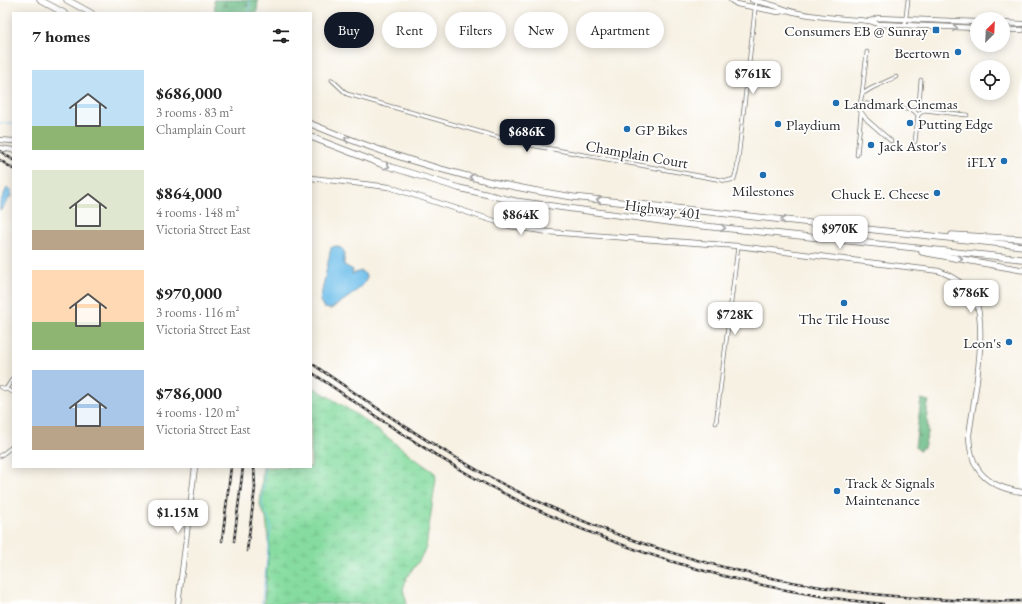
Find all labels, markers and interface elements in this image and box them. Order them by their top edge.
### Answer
chip: Buy [324,12,374,48]
chip: Rent [382,12,437,48]
chip: Filters [445,12,506,48]
chip: New [514,12,568,48]
chip: Apartment [576,12,664,48]
north arrow [970,12,1010,52]
map controls [970,12,1010,100]
place label: Consumers EB @ Sunray [784,21,928,40]
one-way arrow [952,23,958,32]
text: 7 homes [32,25,90,47]
icon: filters [270,25,292,47]
marker: Consumers EB @ Sunray [931,25,941,35]
place label: Beertown [895,43,950,62]
marker: Beertown [953,47,963,57]
button: locate [970,60,1010,100]
pin: $761K [725,61,781,95]
text: $761K [735,65,771,82]
text: $686,000 [156,82,222,104]
icon: home [64,86,112,134]
place label: Landmark Cinemas [844,94,958,113]
marker: Landmark Cinemas [831,98,841,108]
text: 3 rooms · 83 m² [156,104,233,121]
place label: Putting Edge [918,114,993,133]
place label: Playdium [786,115,841,134]
marker: Putting Edge [905,118,915,128]
pin: $686K [499,119,555,153]
marker: Playdium [773,119,783,129]
place label: GP Bikes [635,120,688,139]
text: Champlain Court [156,121,246,138]
text: $686K [509,123,545,140]
marker: GP Bikes [622,124,632,134]
one-way arrow [344,135,351,144]
street label: Champlain Court [584,136,690,172]
place label: Jack Astor's [877,136,947,155]
marker: Jack Astor's [866,140,876,150]
place label: iFLY [967,152,997,171]
marker: iFLY [999,156,1009,166]
one-way arrow [383,161,390,169]
marker: Milestones [758,170,768,180]
one-way arrow [468,174,475,182]
place label: Milestones [732,181,794,200]
text: $864,000 [156,182,222,204]
place label: Chuck E. Cheese [831,184,929,203]
icon: home [64,186,112,234]
marker: Chuck E. Cheese [932,188,942,198]
street label: Highway 401 [624,195,702,223]
one-way arrow [596,196,602,205]
pin: $864K [493,202,549,236]
text: 4 rooms · 148 m² [156,204,240,221]
text: $864K [503,206,539,223]
one-way arrow [780,215,786,224]
pin: $970K [812,216,868,250]
text: $970K [822,220,858,237]
text: Victoria Street East [156,221,250,238]
one-way arrow [720,223,726,232]
one-way arrow [956,254,963,263]
pin: $786K [943,280,999,314]
text: $970,000 [156,282,222,304]
text: $786K [953,284,989,301]
icon: home [64,286,112,334]
marker: The Tile House [839,298,849,308]
pin: $728K [707,302,763,336]
text: 3 rooms · 116 m² [156,304,240,321]
text: $728K [717,306,753,323]
place label: The Tile House [799,309,890,328]
text: Victoria Street East [156,321,250,338]
place label: Leon's [963,333,1001,352]
marker: Leon's [1004,337,1014,347]
text: $786,000 [156,382,222,404]
icon: home [64,386,112,434]
text: 4 rooms · 120 m² [156,404,240,421]
text: Victoria Street East [156,421,250,438]
place label: Track & Signals Maintenance [845,473,935,509]
marker: Track & Signals Maintenance [832,486,842,496]
pin: $1.15M [145,500,211,534]
text: $1.15M [157,504,199,521]

